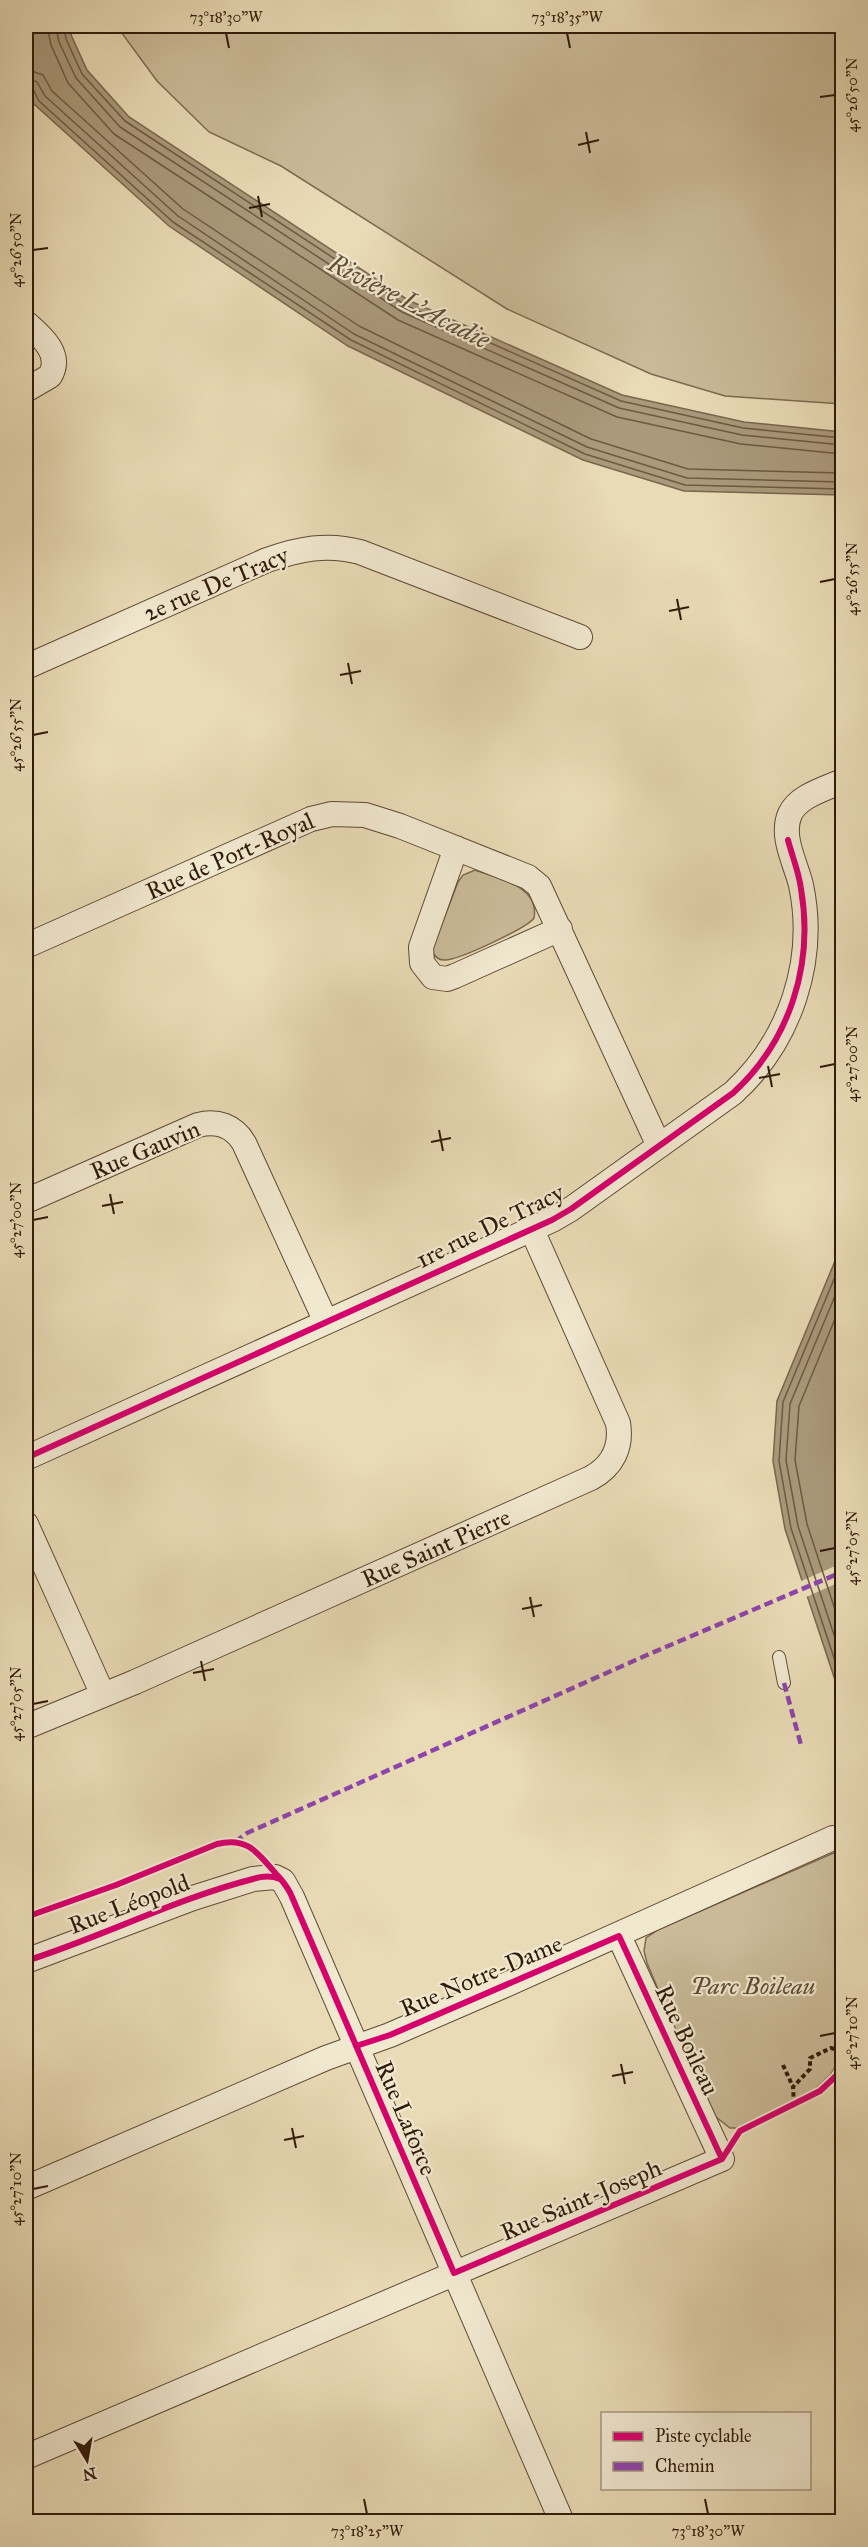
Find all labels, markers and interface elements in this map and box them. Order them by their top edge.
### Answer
text: 73°18'30"W [189,8,263,26]
text: 73°18'35"W [531,8,603,26]
text: 45°26'50"N [843,57,861,133]
text: 45°26'50"N [7,212,25,288]
water label: Rivière L'Acadie [322,246,496,356]
street label: 2e rue De Tracy [139,540,294,628]
text: 45°26'55"N [843,542,861,616]
text: 45°26'55"N [7,698,25,772]
street label: Rue de Port-Royal [141,805,319,907]
text: 45°27'00"N [843,1025,861,1102]
street label: Rue Gauvin [86,1113,204,1187]
street label: 1re rue De Tracy [411,1177,570,1275]
text: 45°27'00"N [7,1181,25,1258]
street label: Rue Saint Pierre [357,1502,515,1594]
text: 45°27'05"N [843,1510,861,1585]
text: 45°27'05"N [7,1666,25,1741]
street label: Rue Léopold [64,1867,194,1941]
street label: Rue Notre-Dame [395,1928,567,2024]
park label: Parc Boileau [691,1971,815,2001]
street label: Rue Boileau [648,1980,726,2100]
text: 45°27'10"N [843,1996,861,2070]
street label: Rue Laforce [368,2056,444,2180]
text: 45°27'10"N [7,2152,25,2226]
street label: Rue Saint-Joseph [496,2153,666,2247]
legend [601,2412,811,2490]
text: Piste cyclable [655,2425,752,2447]
north arrow [57,2430,117,2490]
text: Chemin [655,2455,715,2477]
text: N [81,2464,98,2485]
text: 73°18'25"W [331,2522,404,2540]
text: 73°18'30"W [671,2522,745,2540]

